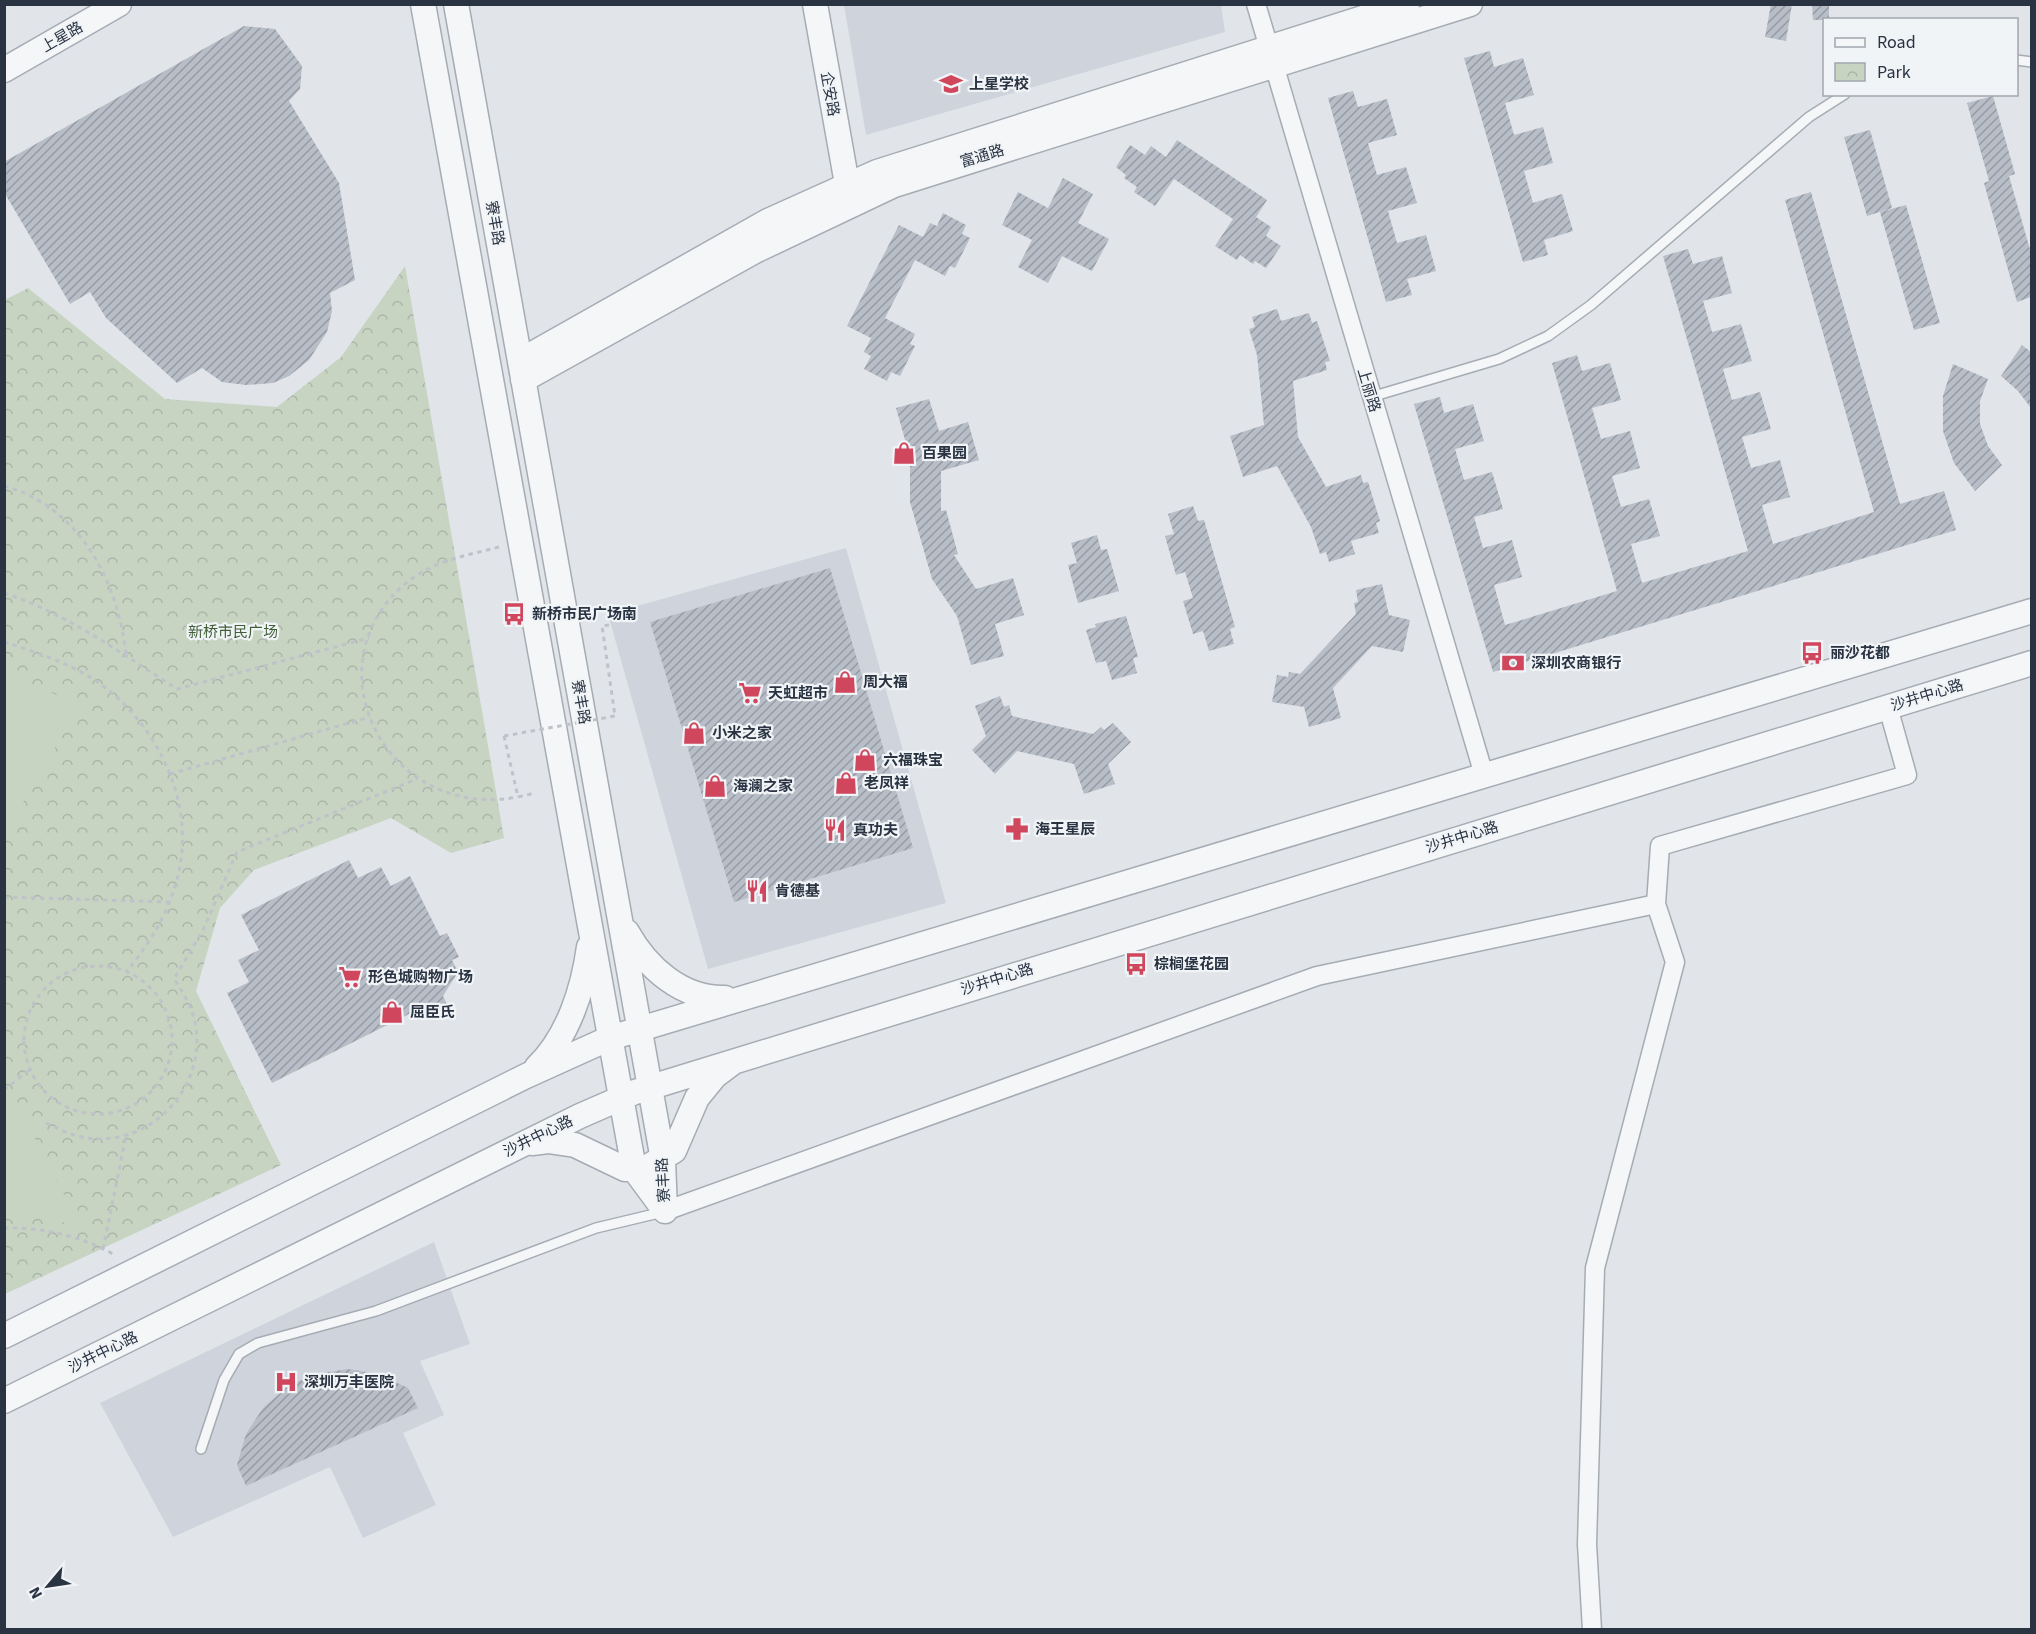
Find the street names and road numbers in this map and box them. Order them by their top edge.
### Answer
street label: 上星路 [38,17,87,58]
street label: 企安路 [815,70,844,118]
street label: 富通路 [958,140,1007,173]
street label: 寮丰路 [480,199,509,247]
street label: 上丽路 [1352,366,1385,415]
street label: 沙井中心路 [1888,674,1966,716]
street label: 寮丰路 [566,678,595,726]
street label: 沙井中心路 [1423,816,1501,858]
street label: 沙井中心路 [958,958,1036,1000]
street label: 沙井中心路 [500,1111,577,1162]
street label: 寮丰路 [652,1157,675,1203]
street label: 沙井中心路 [65,1327,142,1378]

